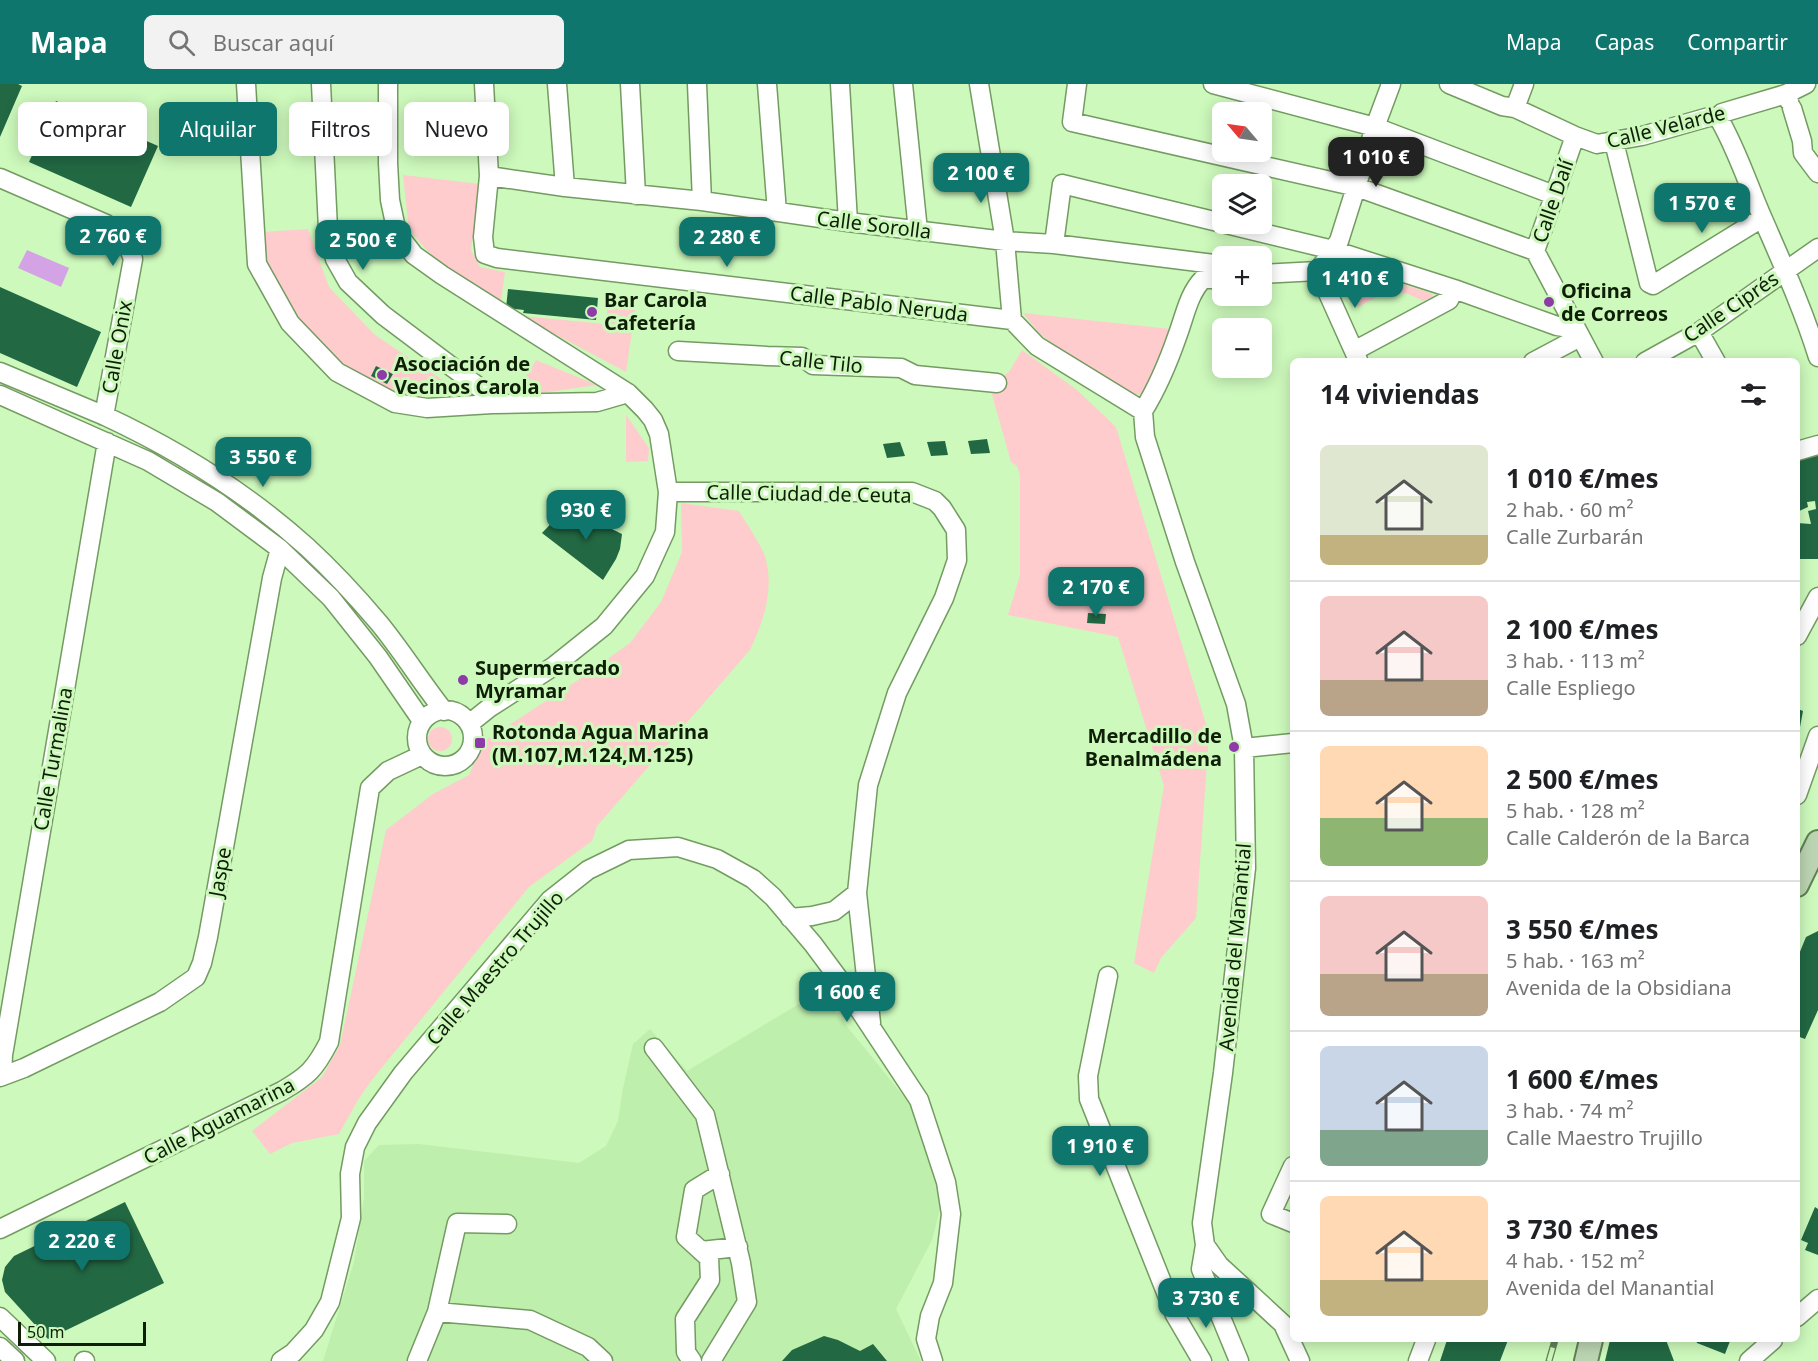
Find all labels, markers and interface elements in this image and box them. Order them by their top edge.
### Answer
search box [144,15,564,69]
text: Mapa [30,23,108,61]
icon: search [165,26,198,59]
text: Buscar aquí [213,27,334,57]
text: Mapa [1506,28,1562,56]
text: Capas [1595,28,1654,56]
text: Compartir [1687,28,1788,56]
street label: Calle Velarde [1604,99,1728,154]
chip: Comprar [18,102,147,156]
chip: Alquilar [159,102,277,156]
chip: Filtros [289,102,392,156]
chip: Nuevo [404,102,509,156]
north arrow [1212,102,1272,162]
map controls [1212,102,1272,378]
pin: 1 010 € [1321,137,1431,188]
text: 1 010 € [1342,143,1410,170]
pin: 2 100 € [926,153,1036,204]
street label: Calle Dalí [1526,155,1580,246]
text: 2 100 € [947,159,1015,186]
button: layers [1212,174,1272,234]
pin: 1 570 € [1647,183,1757,234]
text: 1 570 € [1668,189,1736,216]
street label: Calle Sorolla [815,204,933,245]
pin: 2 760 € [58,216,168,267]
pin: 2 280 € [672,217,782,268]
pin: 2 500 € [308,220,418,271]
text: 2 760 € [79,222,147,249]
text: 2 280 € [693,223,761,250]
text: 2 500 € [329,226,397,253]
button: + [1212,246,1272,306]
pin: 1 410 € [1300,258,1410,309]
text: 1 410 € [1321,264,1389,291]
street label: Calle Ciprés [1678,265,1784,348]
place label: Oficina de Correos [1561,277,1668,327]
street label: Calle Pablo Neruda [788,279,970,328]
place label: Bar Carola Cafetería [604,286,707,336]
marker: Oficina de Correos [1542,295,1556,309]
street label: Calle Onix [95,298,138,396]
marker: Bar Carola Cafetería [585,305,599,319]
button: − [1212,318,1272,378]
street label: Calle Tilo [778,344,864,379]
place label: Asociación de Vecinos Carola [394,350,539,400]
marker: Asociación de Vecinos Carola [375,368,389,382]
text: 14 viviendas [1320,376,1479,412]
icon: filters [1737,378,1770,411]
pin: 3 550 € [208,437,318,488]
text: 3 550 € [229,443,297,470]
text: 1 010 €/mes [1506,460,1659,496]
icon: home [1368,469,1440,541]
street label: Calle Ciudad de Ceuta [706,478,912,509]
pin: 930 € [544,490,628,541]
text: 930 € [561,496,611,523]
text: 2 hab. · 60 m² [1506,496,1633,523]
text: Calle Zurbarán [1506,523,1644,550]
pin: 2 170 € [1041,567,1151,618]
text: 2 170 € [1062,573,1130,600]
text: 2 100 €/mes [1506,611,1659,647]
icon: home [1368,620,1440,692]
text: 3 hab. · 113 m² [1506,647,1645,674]
place label: Supermercado Myramar [475,654,620,704]
marker: Supermercado Myramar [456,673,470,687]
text: Calle Espliego [1506,674,1636,701]
street label: Calle Turmalina [27,685,78,833]
place label: Rotonda Agua Marina (M.107,M.124,M.125) [492,718,709,768]
place label: Mercadillo de Benalmádena [1085,722,1222,772]
marker: Rotonda Agua Marina (M.107,M.124,M.125) [473,736,487,750]
marker: Mercadillo de Benalmádena [1227,740,1241,754]
text: 2 500 €/mes [1506,761,1659,797]
icon: home [1368,770,1440,842]
text: 5 hab. · 128 m² [1506,797,1645,824]
text: Calle Calderón de la Barca [1506,824,1750,851]
street label: Avenida del Manantial [1212,842,1257,1052]
street label: Jaspe [202,845,237,901]
street label: Calle Maestro Trujillo [420,885,569,1051]
text: 3 550 €/mes [1506,911,1659,947]
icon: home [1368,920,1440,992]
text: 5 hab. · 163 m² [1506,947,1645,974]
pin: 1 600 € [792,972,902,1023]
text: Avenida de la Obsidiana [1506,974,1732,1001]
text: 1 600 € [813,978,881,1005]
text: 1 600 €/mes [1506,1061,1659,1097]
icon: home [1368,1070,1440,1142]
street label: Calle Aguamarina [139,1071,299,1170]
text: 3 hab. · 74 m² [1506,1097,1633,1124]
text: Calle Maestro Trujillo [1506,1124,1703,1151]
pin: 1 910 € [1045,1126,1155,1177]
text: 1 910 € [1066,1132,1134,1159]
text: 3 730 €/mes [1506,1211,1659,1247]
icon: home [1368,1220,1440,1292]
pin: 2 220 € [27,1221,137,1272]
text: 2 220 € [48,1227,116,1254]
text: 4 hab. · 152 m² [1506,1247,1645,1274]
text: Avenida del Manantial [1506,1274,1714,1301]
pin: 3 730 € [1151,1278,1261,1329]
text: 3 730 € [1172,1284,1240,1311]
scale bar [18,1319,146,1346]
text: 50 m [27,1321,64,1343]

